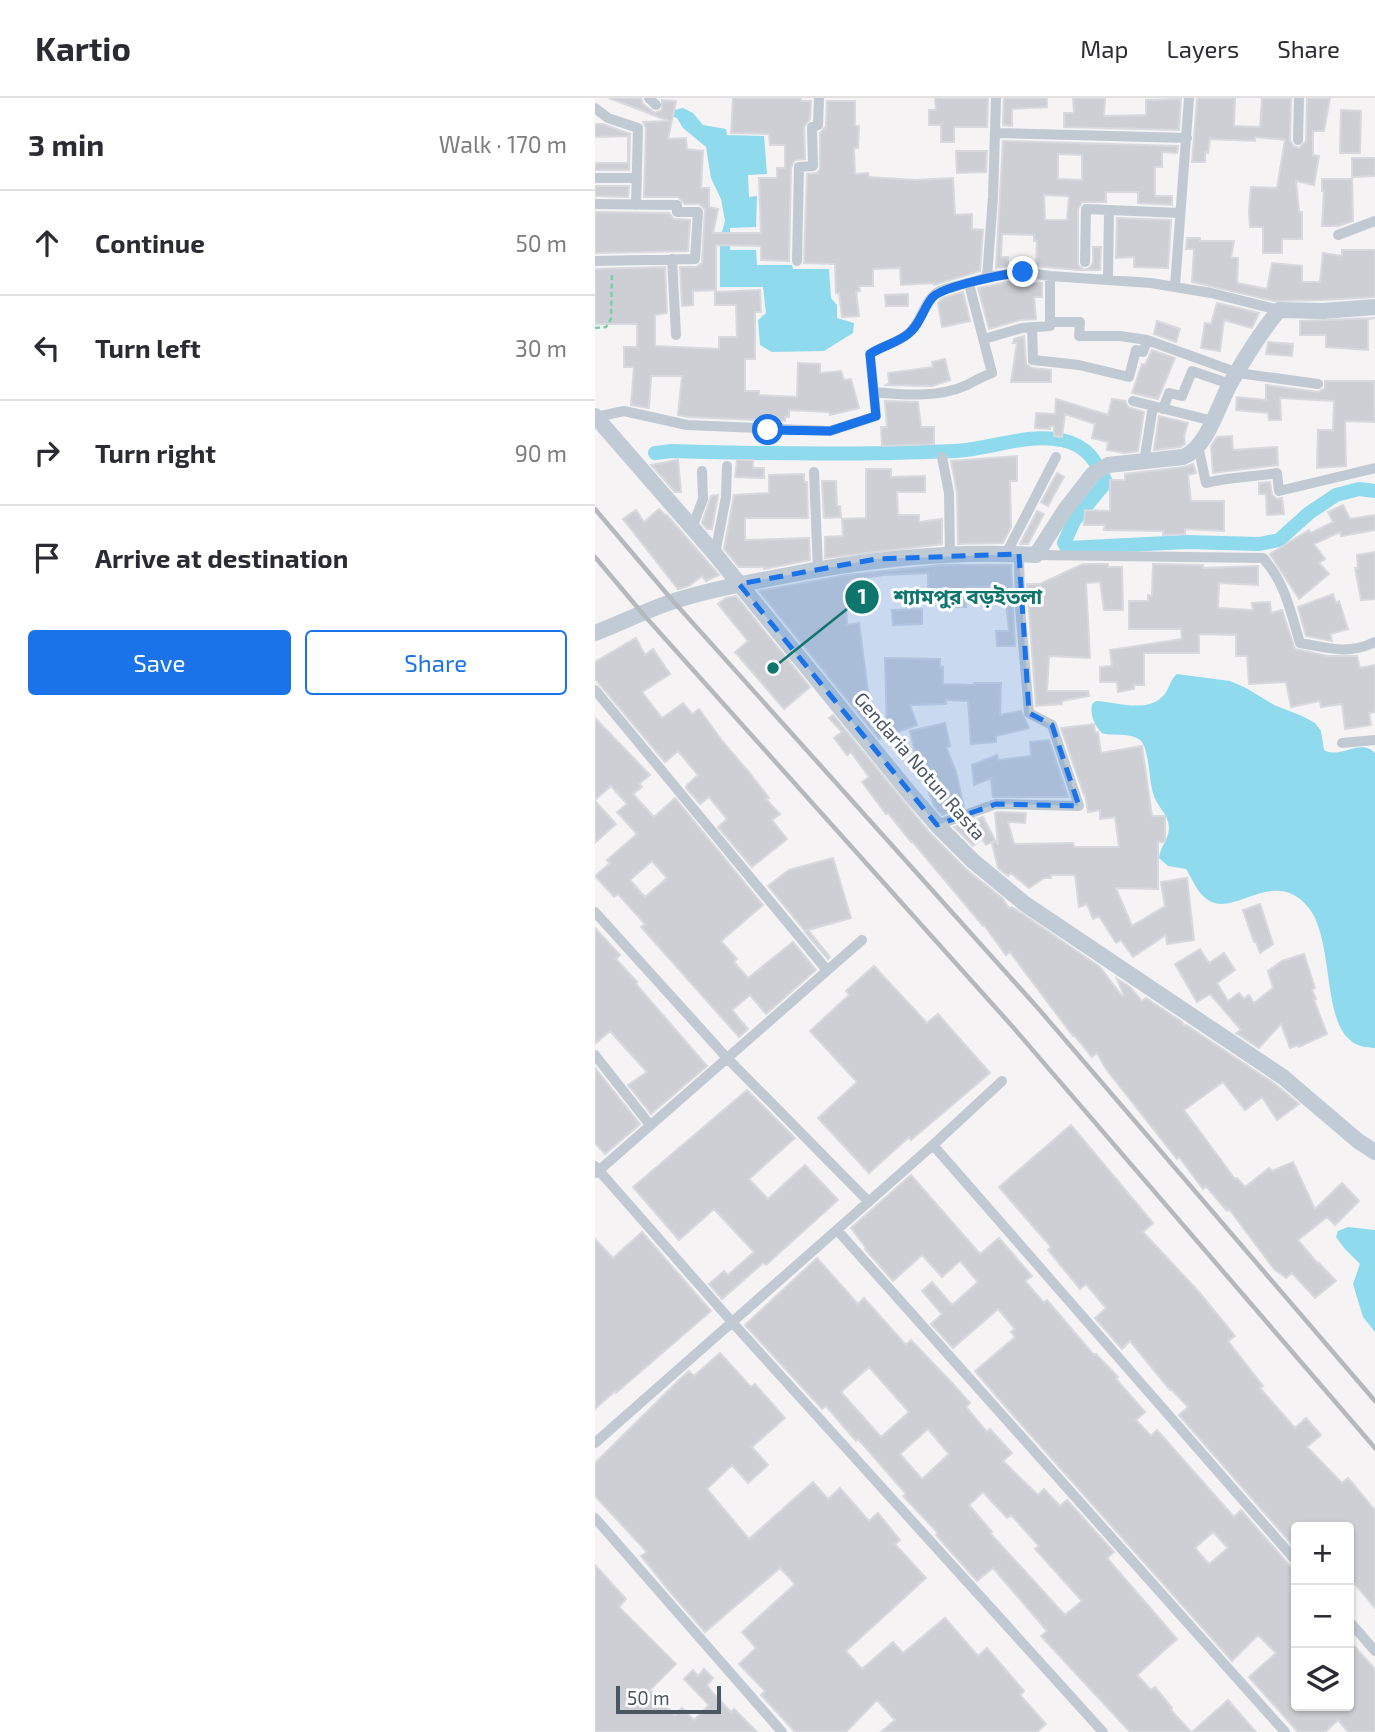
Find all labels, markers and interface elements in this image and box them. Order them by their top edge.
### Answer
text: Kartio [35,28,131,68]
text: Map [1080,34,1128,63]
text: Layers [1166,34,1239,63]
text: Share [1277,34,1340,63]
text: 3 min [28,126,104,162]
text: Walk · 170 m [439,130,567,158]
icon: ahead [28,224,66,262]
text: Continue [95,227,205,258]
text: 50 m [516,229,567,257]
route end [1007,256,1038,287]
icon: left [28,329,66,367]
text: Turn left [95,332,201,363]
text: 30 m [515,334,567,362]
route start [752,414,783,445]
icon: right [28,434,66,472]
text: Turn right [95,437,216,468]
text: 90 m [515,439,567,467]
icon: arrive [28,539,66,577]
text: Arrive at destination [95,542,348,573]
callout: শ্যামপুর বড়ইতলা [845,576,1056,618]
text: 1 [857,583,867,608]
text: শ্যামপুর বড়ইতলা [893,583,1043,609]
button: Save [28,630,291,695]
button: Share [305,630,567,695]
street label: Gendaria Notun Rasta [850,687,991,844]
map controls [1291,1522,1354,1711]
button: + [1291,1522,1354,1585]
button: − [1291,1585,1354,1648]
button: layers [1291,1648,1354,1711]
scale bar [616,1683,721,1715]
text: 50 m [627,1686,670,1709]

